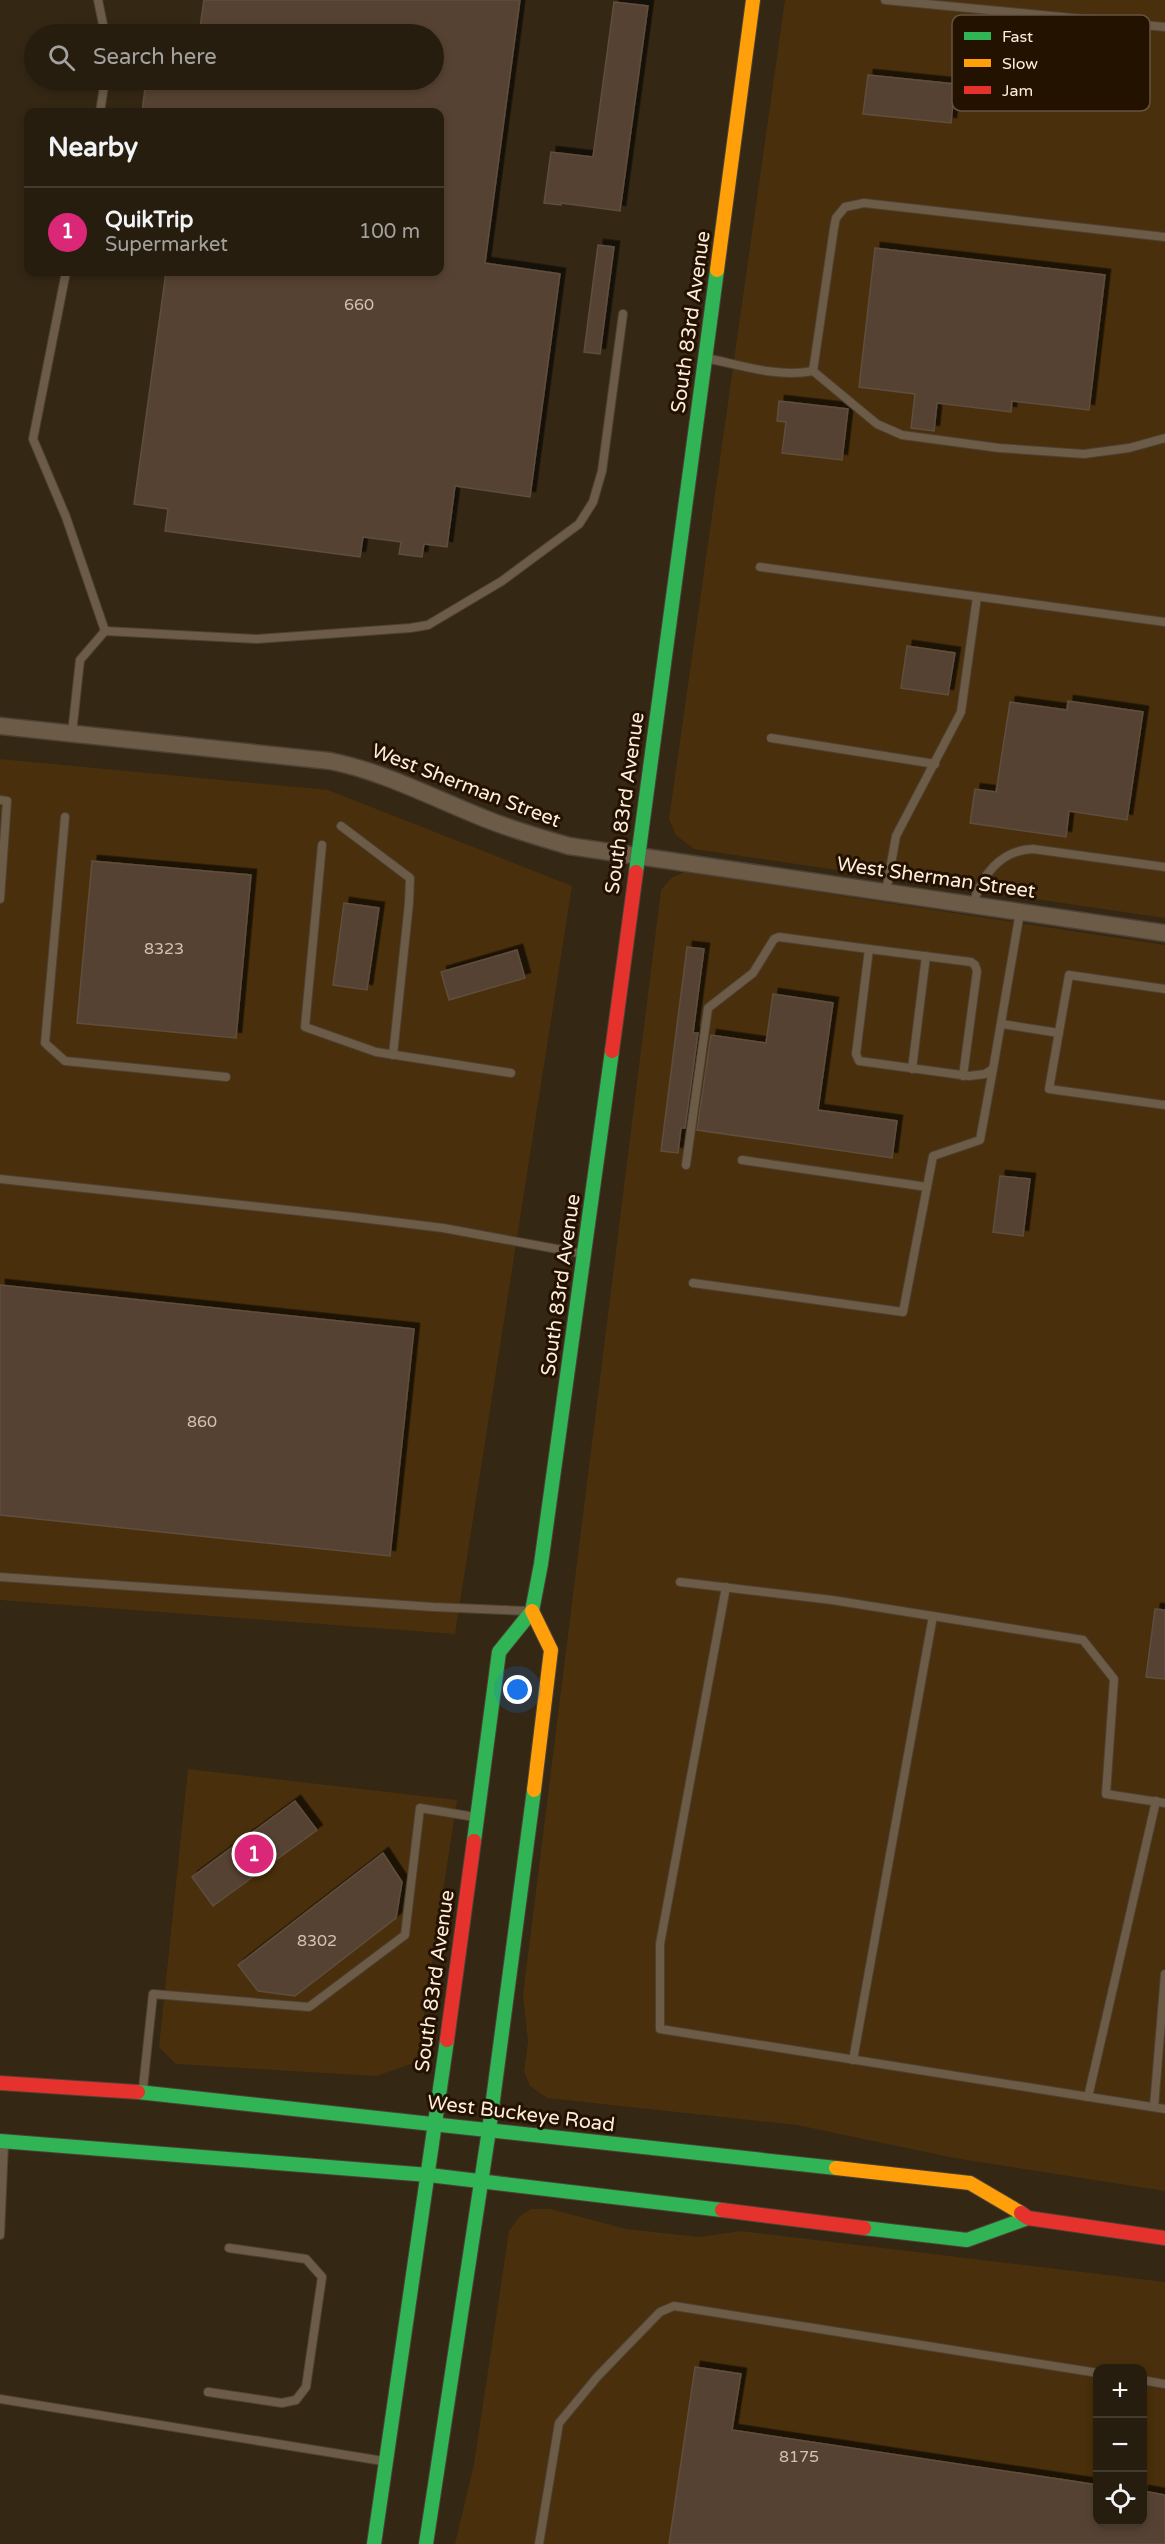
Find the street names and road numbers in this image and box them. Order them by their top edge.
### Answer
street label: South 83rd Avenue [666,229,716,415]
street label: South 83rd Avenue [600,710,650,896]
street label: West Sherman Street [368,739,564,833]
street label: West Sherman Street [835,852,1037,904]
street label: South 83rd Avenue [536,1192,586,1378]
street label: South 83rd Avenue [410,1888,460,2074]
street label: West Buckeye Road [426,2091,616,2137]

